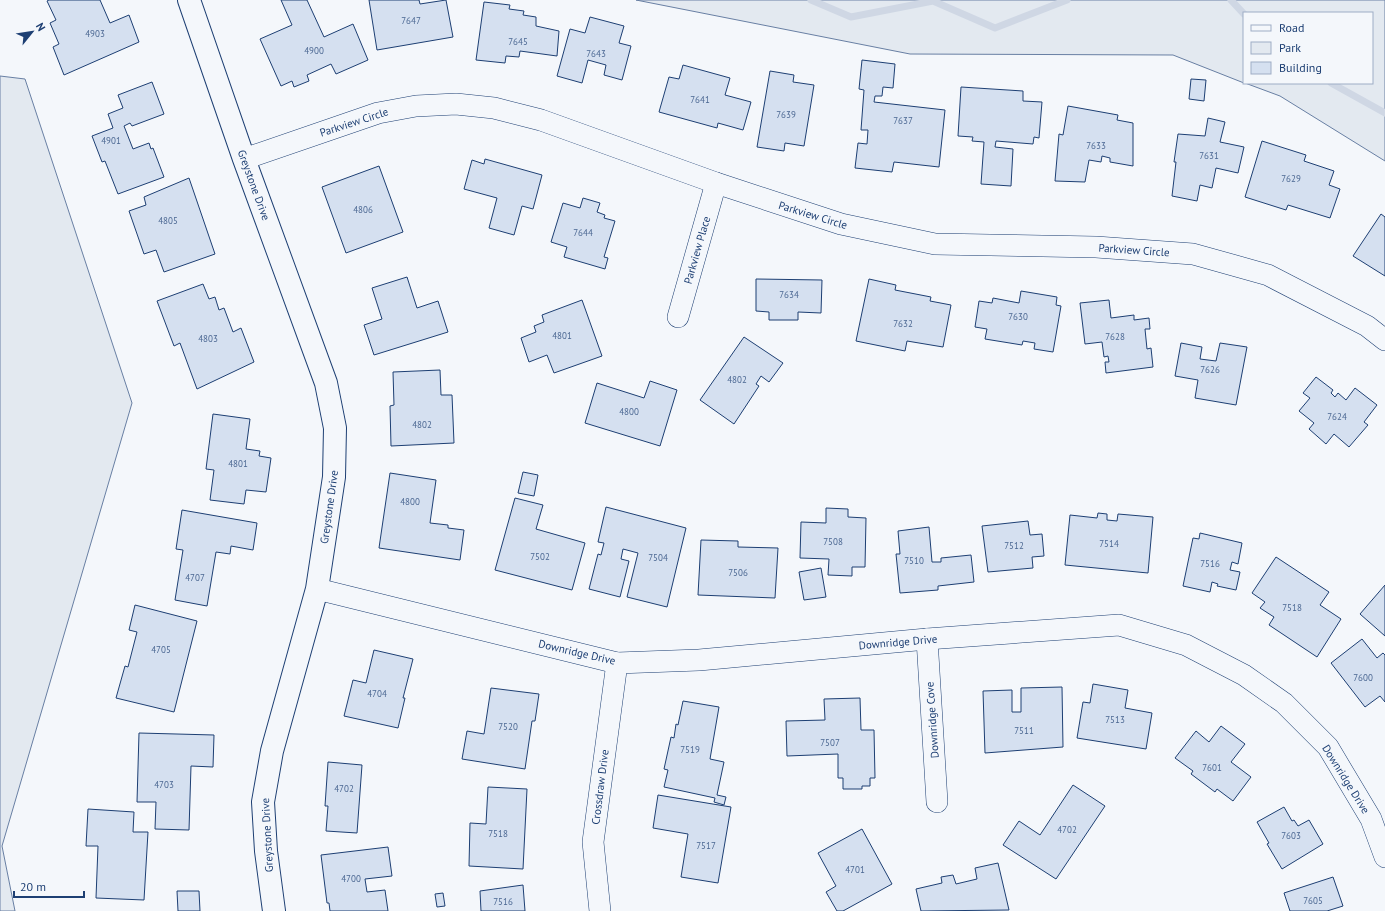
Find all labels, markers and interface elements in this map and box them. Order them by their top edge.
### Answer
north arrow [12,12,52,52]
legend [1243,12,1373,84]
house number: 7647 [401,15,421,26]
text: N [33,20,49,34]
text: Road [1279,20,1304,35]
house number: 4903 [85,28,105,39]
house number: 7645 [508,36,528,47]
text: Park [1279,40,1301,55]
house number: 4900 [304,45,324,56]
house number: 7643 [586,48,606,59]
text: Building [1279,60,1322,75]
house number: 7641 [690,94,710,105]
street label: Parkview Circle [318,104,390,140]
house number: 7639 [776,109,796,120]
house number: 7637 [893,115,913,126]
house number: 4901 [101,135,121,146]
house number: 7633 [1086,140,1106,151]
street label: Greystone Drive [235,148,273,223]
house number: 7631 [1199,150,1219,161]
house number: 7629 [1281,173,1301,184]
street label: Parkview Circle [777,198,850,232]
house number: 4806 [353,204,373,215]
street label: Parkview Place [681,214,713,285]
house number: 4805 [158,215,178,226]
house number: 7644 [573,227,593,238]
street label: Parkview Circle [1098,241,1170,260]
house number: 7634 [779,289,799,300]
house number: 7630 [1008,311,1028,322]
house number: 7632 [893,318,913,329]
house number: 4801 [552,330,572,341]
house number: 7628 [1105,331,1125,342]
house number: 4803 [198,333,218,344]
house number: 7626 [1200,364,1220,375]
house number: 4802 [727,374,747,385]
house number: 4800 [619,406,639,417]
house number: 7624 [1327,411,1347,422]
house number: 4802 [412,419,432,430]
house number: 4801 [228,458,248,469]
street label: Greystone Drive [317,469,341,545]
house number: 4800 [400,496,420,507]
house number: 7508 [823,536,843,547]
house number: 7514 [1099,538,1119,549]
house number: 7512 [1004,540,1024,551]
house number: 7502 [530,551,550,562]
house number: 7504 [648,552,668,563]
house number: 7510 [904,555,924,566]
house number: 7516 [1200,558,1220,569]
house number: 7506 [728,567,748,578]
house number: 4707 [185,572,205,583]
house number: 7518 [1282,602,1302,613]
street label: Downridge Drive [858,632,938,652]
street label: Downridge Drive [537,636,617,668]
house number: 4705 [151,644,171,655]
house number: 7600 [1353,672,1373,683]
street label: Downridge Cove [922,681,942,759]
house number: 4704 [367,688,387,699]
house number: 7513 [1105,714,1125,725]
house number: 7520 [498,721,518,732]
house number: 7511 [1014,725,1034,736]
house number: 7507 [820,737,840,748]
street label: Downridge Drive [1319,742,1373,816]
house number: 7519 [680,744,700,755]
street label: Crossdraw Drive [588,748,612,825]
house number: 7601 [1202,762,1222,773]
house number: 4703 [154,779,174,790]
house number: 4702 [334,783,354,794]
street label: Greystone Drive [258,797,276,872]
house number: 4702 [1057,824,1077,835]
house number: 7518 [488,828,508,839]
house number: 7603 [1281,830,1301,841]
house number: 7517 [696,840,716,851]
house number: 4701 [845,864,865,875]
scale bar [14,873,84,899]
house number: 4700 [341,873,361,884]
text: 20 m [20,879,46,894]
house number: 7605 [1303,895,1323,906]
house number: 7516 [493,896,513,907]

